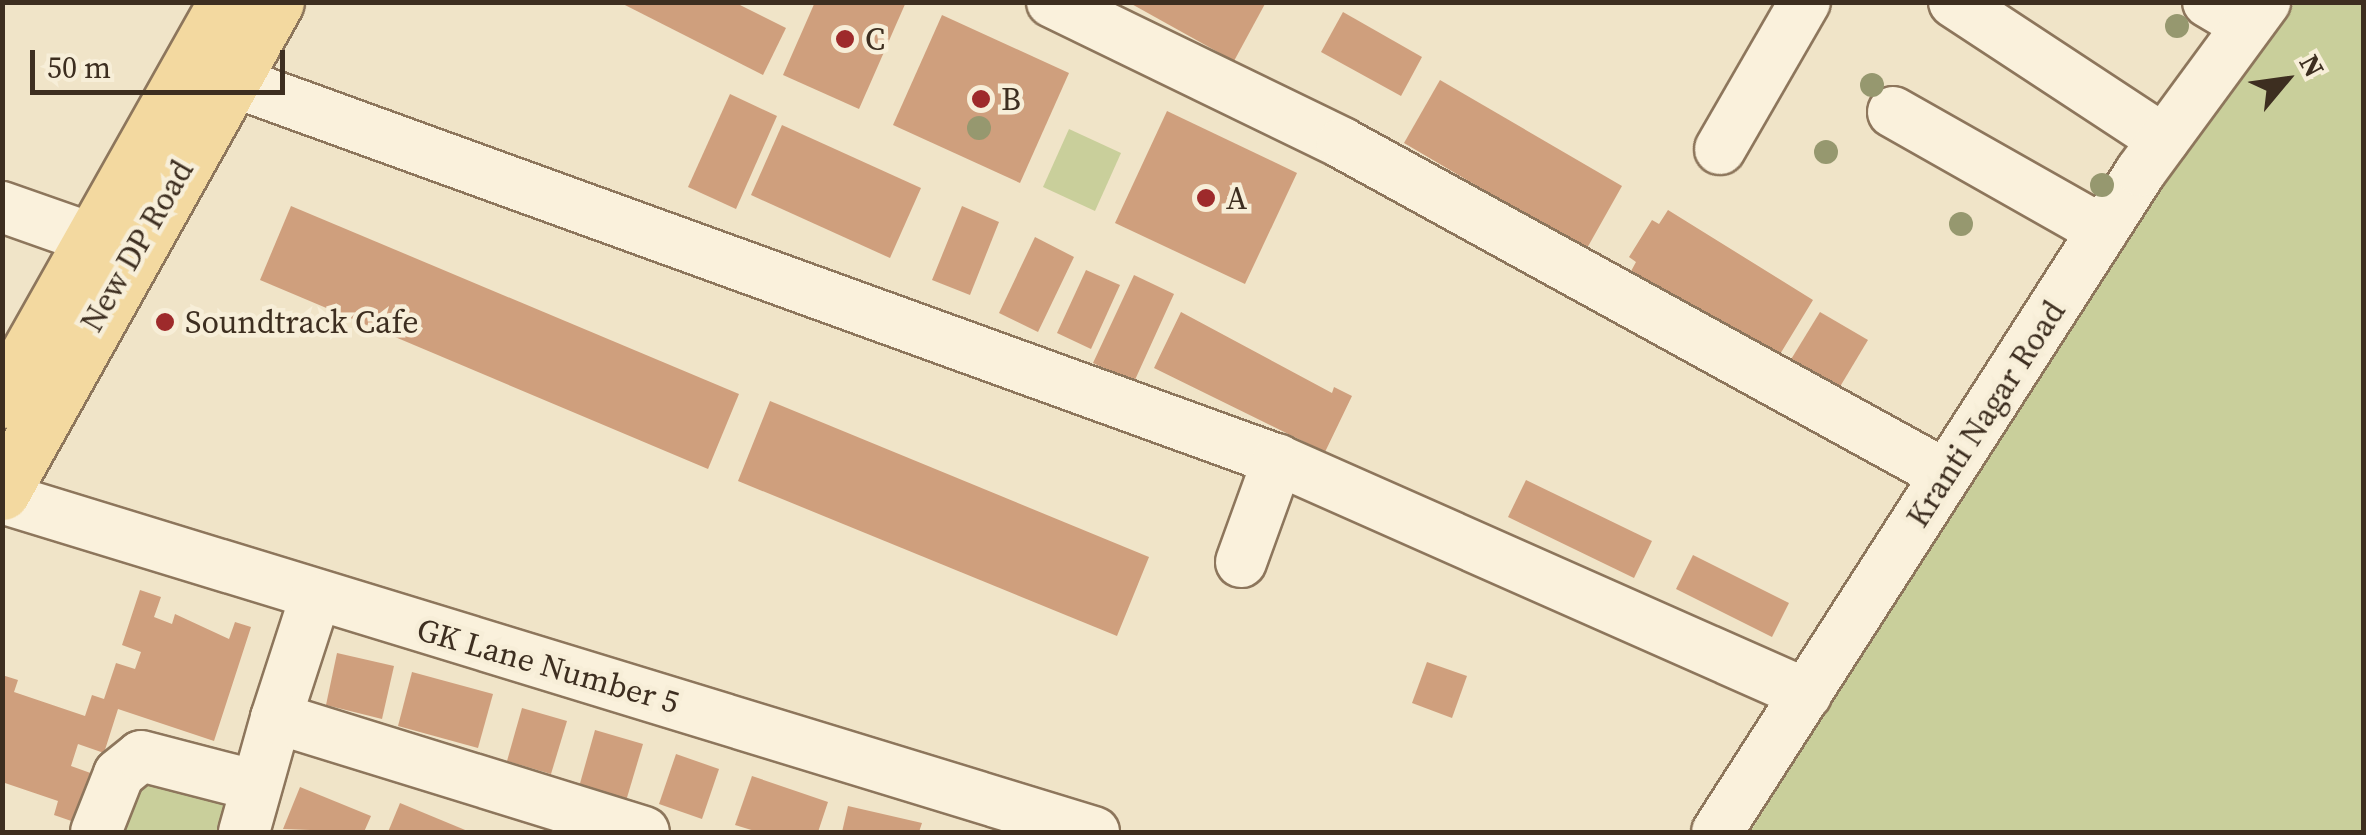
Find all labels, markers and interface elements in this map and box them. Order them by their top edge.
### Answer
place label: C [865,20,885,58]
marker: C [834,28,856,50]
scale bar [35,30,290,92]
north arrow [2236,30,2336,130]
text: 50 m [47,47,111,88]
text: N [2291,47,2334,84]
place label: B [1001,80,1021,118]
marker: B [970,88,992,110]
street label: New DP Road [72,153,202,339]
place label: A [1226,179,1247,217]
marker: A [1195,187,1217,209]
street label: Kranti Nagar Road [1899,294,2073,534]
place label: Soundtrack Cafe [185,303,419,341]
marker: Soundtrack Cafe [154,311,176,333]
street label: GK Lane Number 5 [413,610,683,722]

